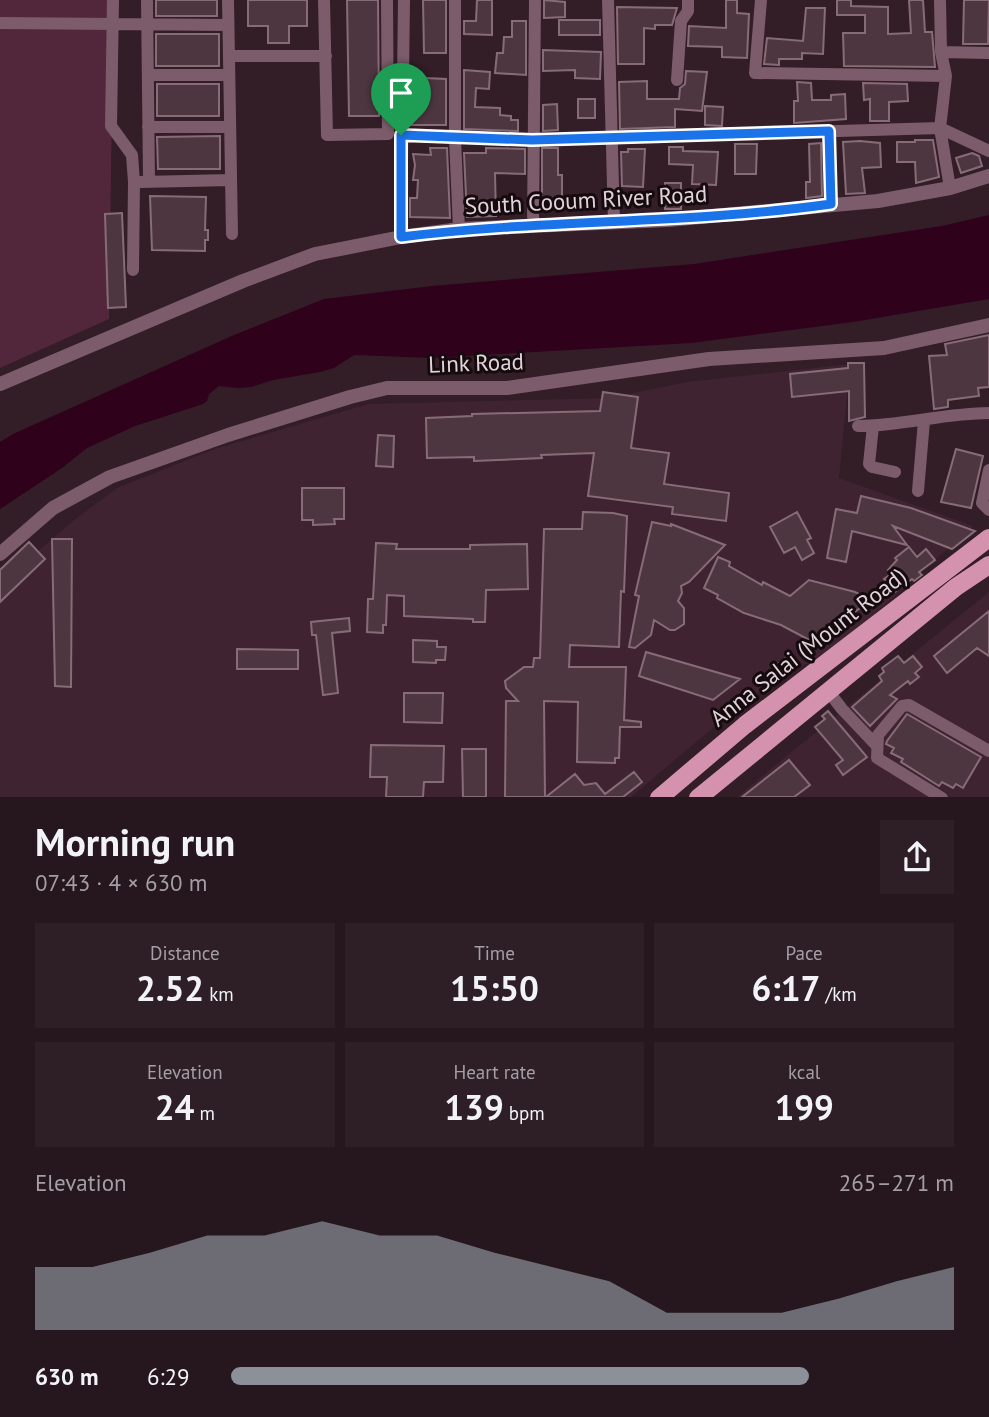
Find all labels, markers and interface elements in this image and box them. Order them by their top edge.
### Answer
pin [371,63,431,135]
icon: arrive [382,74,420,112]
street label: South Cooum River Road [464,179,708,220]
street label: Link Road [428,346,524,379]
street label: Anna Salai (Mount Road) [704,561,912,732]
text: Morning run [35,817,235,866]
button: share [880,820,954,894]
text: 07:43 · 4 × 630 m [35,868,207,897]
text: Distance [150,941,220,965]
text: Time [474,941,515,965]
text: Pace [786,941,823,965]
text: 2.52 [136,965,204,1011]
text: 15:50 [450,965,539,1011]
text: 6:17 [752,965,820,1011]
text: km [204,982,234,1006]
text: /km [820,982,857,1006]
text: Elevation [147,1060,223,1084]
text: Heart rate [453,1060,536,1084]
text: kcal [788,1060,820,1084]
text: 24 [155,1084,194,1130]
text: 139 [444,1084,504,1130]
text: 199 [774,1084,834,1130]
text: m [194,1101,215,1125]
text: bpm [504,1101,545,1125]
text: Elevation [35,1168,127,1197]
text: 265–271 m [839,1168,954,1197]
text: 630 m [35,1362,98,1391]
text: 6:29 [147,1362,190,1391]

